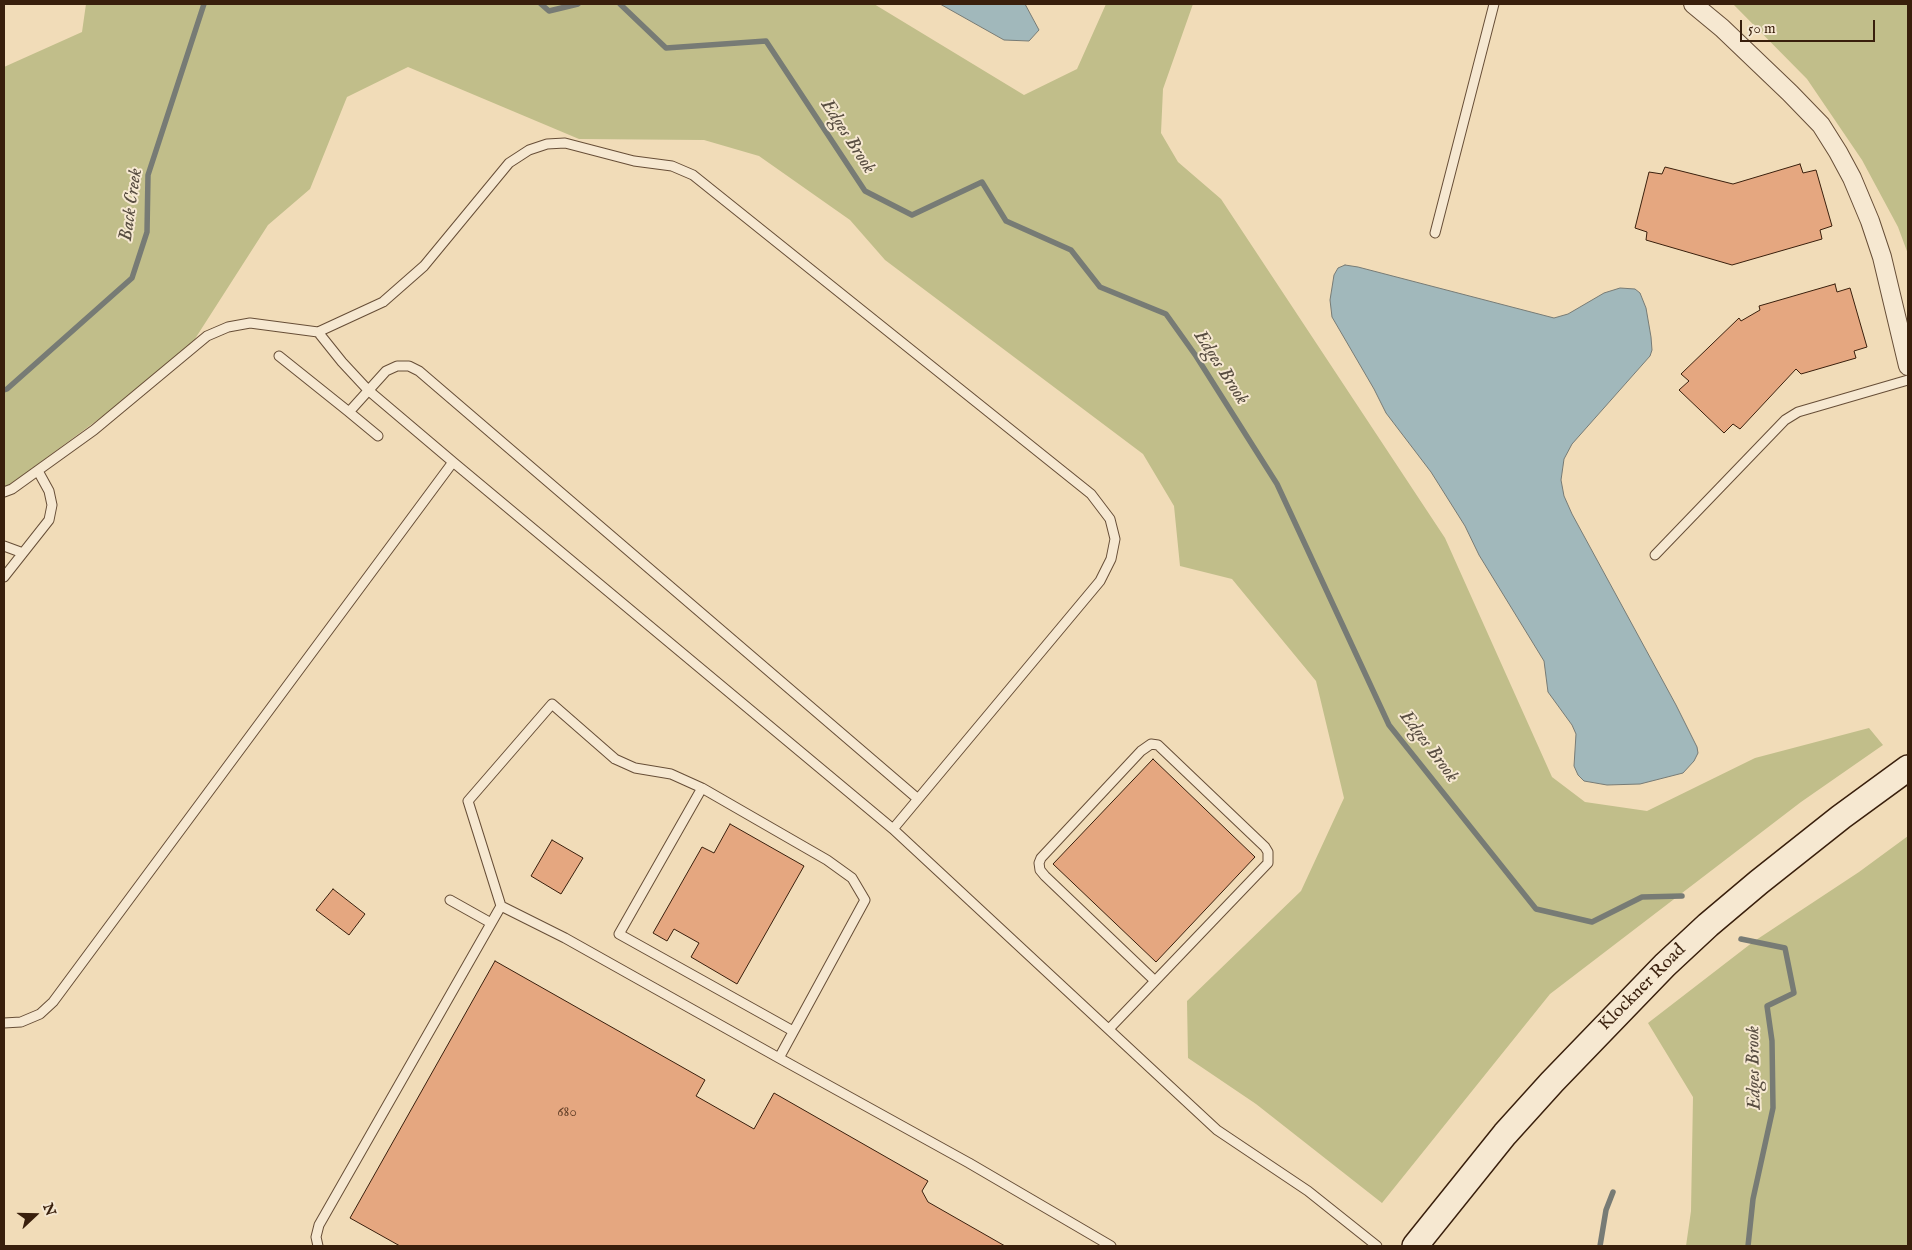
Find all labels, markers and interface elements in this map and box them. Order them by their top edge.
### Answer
scale bar [1742,10,1877,42]
text: 50 m [1748,19,1776,38]
water label: Edges Brook [815,95,879,179]
water label: Back Creek [116,167,148,243]
water label: Edges Brook [1188,326,1252,410]
water label: Edges Brook [1394,707,1462,787]
street label: Klockner Road [1595,940,1691,1036]
water label: Edges Brook [1743,1026,1767,1110]
house number: 680 [557,1104,577,1122]
north arrow [10,1190,60,1240]
text: N [38,1201,60,1219]

